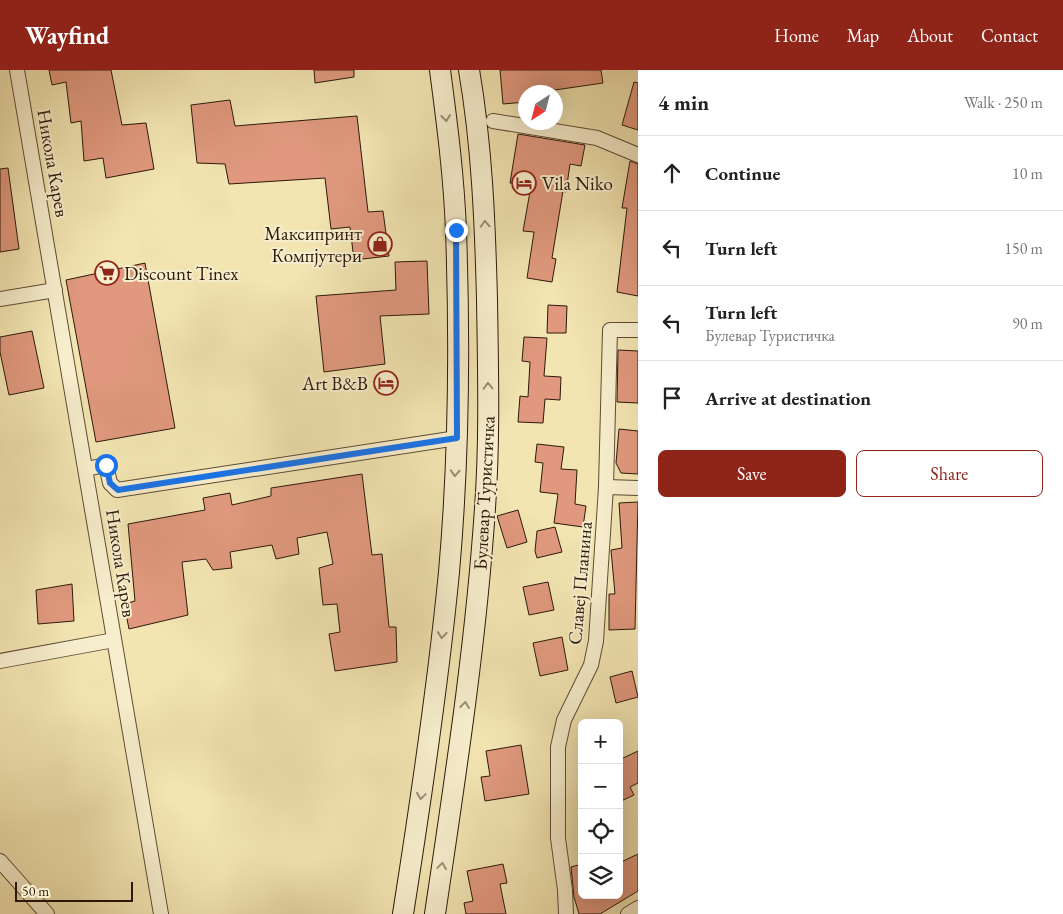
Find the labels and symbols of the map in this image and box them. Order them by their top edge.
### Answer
north arrow [518,85,563,130]
street label: Никола Карев [31,107,75,219]
one-way arrow [440,115,451,123]
hotel icon: Vila Niko [511,170,537,196]
place label: Vila Niko [542,171,613,196]
route end [445,219,468,242]
one-way arrow [480,219,491,227]
place label: Максипринт Компјутери [264,221,362,268]
shop icon: Максипринт Компјутери [367,231,393,257]
supermarket icon: Discount Tinex [94,260,120,286]
place label: Discount Tinex [124,261,239,286]
hotel icon: Art B&B [373,370,399,396]
place label: Art B&B [301,371,368,396]
one-way arrow [483,382,493,390]
street label: Булевар Туристичка [467,415,501,571]
route start [95,454,118,477]
one-way arrow [450,469,461,477]
street label: Никола Карев [100,507,142,619]
street label: Славеј Планина [562,520,598,646]
one-way arrow [437,631,448,639]
one-way arrow [459,701,470,709]
one-way arrow [416,792,427,800]
one-way arrow [436,861,447,869]
scale bar [15,879,132,902]

